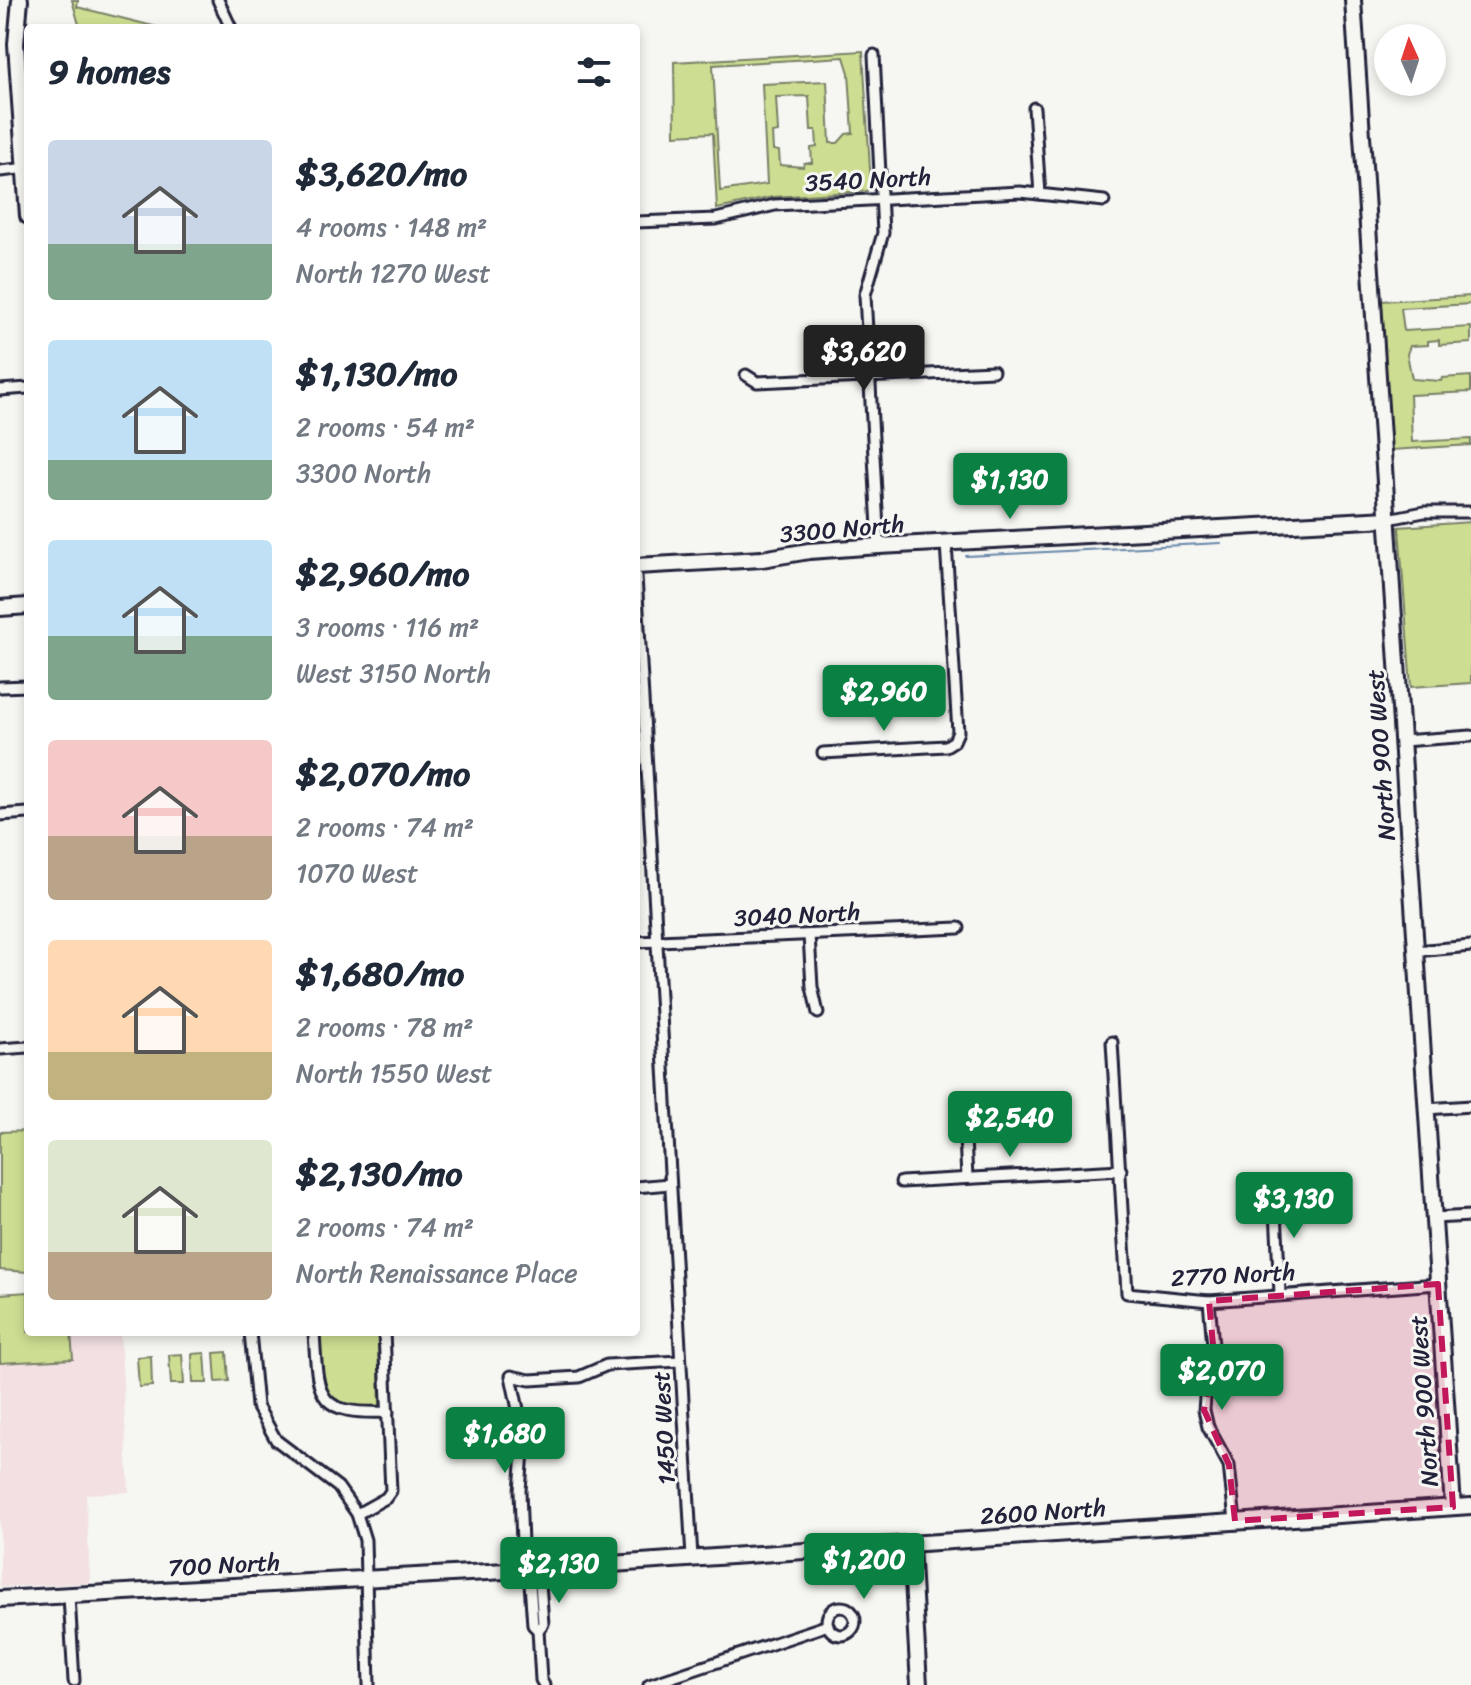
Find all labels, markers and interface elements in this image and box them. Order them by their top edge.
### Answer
north arrow [1374,24,1446,96]
map controls [1374,24,1446,96]
text: 9 homes [48,42,170,102]
icon: filters [572,50,616,94]
text: $3,620/mo [296,144,467,204]
street label: 3540 North [804,156,932,204]
icon: home [112,172,208,268]
text: 4 rooms · 148 m² [296,204,487,250]
text: North 1270 West [296,250,491,296]
pin: $3,620 [799,325,929,393]
text: $3,620 [822,328,906,374]
text: $1,130/mo [296,344,458,404]
icon: home [112,372,208,468]
text: 2 rooms · 54 m² [296,404,475,450]
text: 3300 North [296,450,431,496]
pin: $1,130 [945,453,1075,521]
text: $1,130 [971,456,1049,502]
street label: 3300 North [778,503,906,555]
text: $2,960/mo [296,544,470,604]
icon: home [112,572,208,668]
text: 3 rooms · 116 m² [296,604,479,650]
text: West 3150 North [296,650,491,696]
pin: $2,960 [819,665,949,733]
text: $2,960 [841,668,927,714]
street label: North 900 West [1354,668,1408,842]
text: $2,070/mo [296,744,470,804]
icon: home [112,772,208,868]
text: 2 rooms · 74 m² [296,804,474,850]
text: 1070 West [296,850,418,896]
street label: 3040 North [733,891,861,939]
text: $1,680/mo [296,944,464,1004]
icon: home [112,972,208,1068]
text: 2 rooms · 78 m² [296,1004,473,1050]
text: North 1550 West [296,1050,492,1096]
pin: $2,540 [945,1091,1075,1159]
text: $2,540 [966,1094,1054,1140]
text: $2,130/mo [296,1144,463,1204]
icon: home [112,1172,208,1268]
pin: $3,130 [1229,1172,1359,1240]
text: $3,130 [1254,1175,1334,1221]
text: 2 rooms · 74 m² [296,1204,474,1250]
text: North Renaissance Place [296,1250,578,1296]
street label: 2770 North [1170,1251,1296,1299]
street label: North 900 West [1397,1314,1451,1488]
pin: $2,070 [1157,1344,1287,1412]
text: $2,070 [1178,1347,1266,1393]
street label: 1450 West [640,1370,688,1486]
pin: $1,680 [440,1407,570,1475]
text: $1,680 [464,1410,546,1456]
street label: 2600 North [979,1487,1107,1537]
pin: $1,200 [799,1533,929,1601]
text: $1,200 [822,1536,906,1582]
pin: $2,130 [494,1537,624,1605]
text: $2,130 [518,1540,600,1586]
street label: 700 North [167,1541,281,1589]

